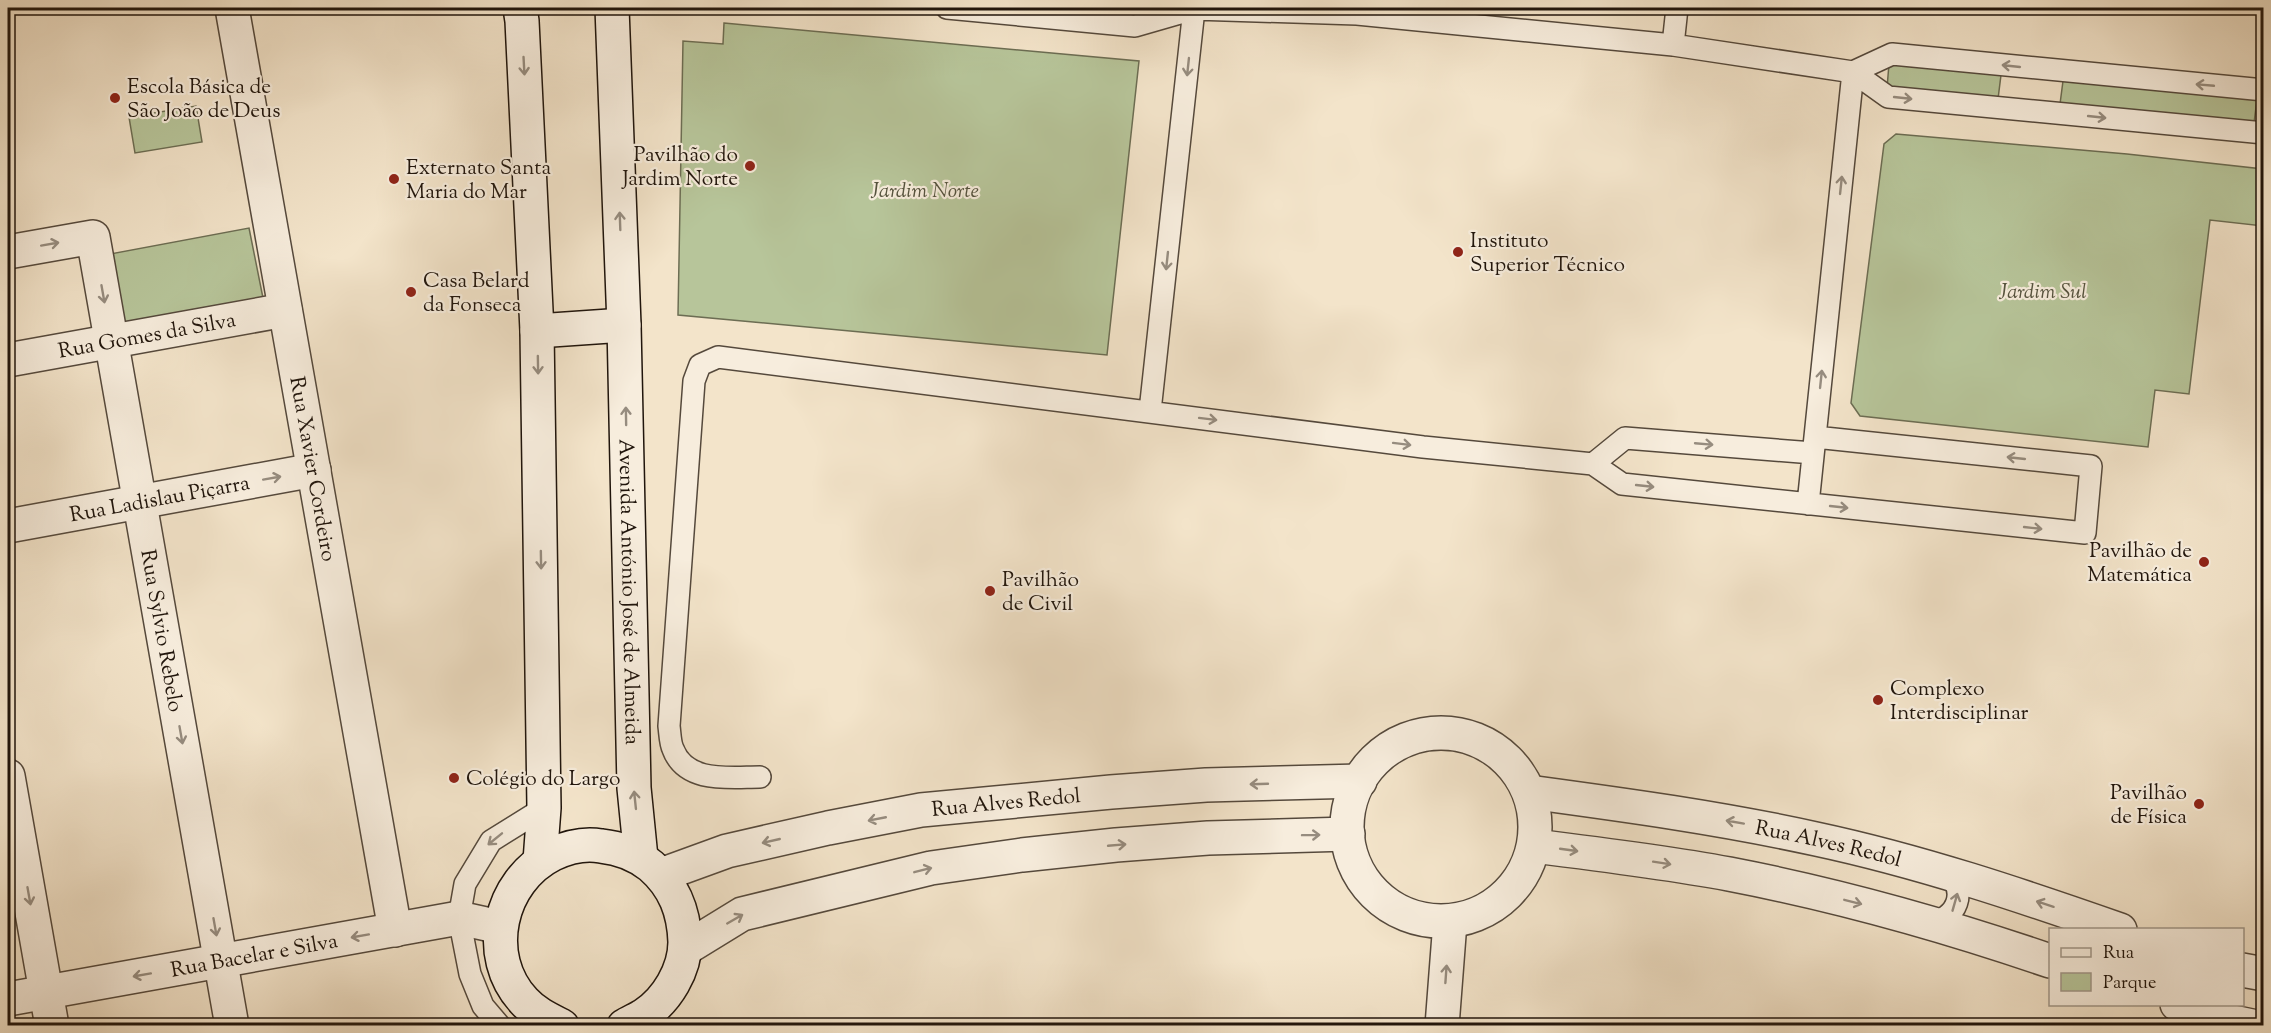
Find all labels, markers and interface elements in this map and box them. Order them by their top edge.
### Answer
one-way arrow [519,55,530,75]
one-way arrow [1182,57,1193,77]
one-way arrow [2002,60,2022,71]
place label: Escola Básica de São João de Deus [127,73,280,127]
one-way arrow [2196,79,2216,90]
marker: Escola Básica de São João de Deus [108,91,122,105]
one-way arrow [1893,93,1913,104]
one-way arrow [2087,112,2107,123]
place label: Pavilhão do Jardim Norte [621,141,738,195]
place label: Externato Santa Maria do Mar [406,154,551,208]
marker: Pavilhão do Jardim Norte [743,159,757,173]
marker: Externato Santa Maria do Mar [387,172,401,186]
one-way arrow [1836,176,1847,195]
park label: Jardim Norte [870,177,979,207]
one-way arrow [615,212,626,232]
place label: Instituto Superior Técnico [1470,227,1625,281]
one-way arrow [40,238,59,249]
marker: Instituto Superior Técnico [1451,245,1465,259]
one-way arrow [1161,251,1172,270]
place label: Casa Belard da Fonseca [423,267,530,321]
park label: Jardim Sul [1998,278,2087,308]
one-way arrow [98,284,109,304]
marker: Casa Belard da Fonseca [404,285,418,299]
street label: Rua Gomes da Silva [56,306,239,368]
one-way arrow [532,355,543,375]
one-way arrow [1816,370,1827,389]
street label: Rua Xavier Cordeiro [280,374,343,564]
one-way arrow [620,407,631,427]
one-way arrow [1198,413,1218,424]
street label: Avenida António José de Almeida [609,438,646,745]
one-way arrow [1391,438,1411,449]
one-way arrow [1694,439,1714,450]
one-way arrow [2007,452,2027,463]
street label: Rua Ladislau Piçarra [67,469,253,531]
one-way arrow [261,472,281,483]
one-way arrow [1635,481,1655,492]
one-way arrow [1829,502,1849,513]
one-way arrow [2023,523,2042,534]
place label: Pavilhão de Matemática [2087,537,2192,591]
street label: Rua Sylvio Rebelo [131,547,189,715]
one-way arrow [535,550,546,570]
marker: Pavilhão de Matemática [2197,555,2211,569]
place label: Pavilhão de Civil [1002,566,1079,620]
marker: Pavilhão de Civil [983,584,997,598]
place label: Complexo Interdisciplinar [1890,675,2029,729]
marker: Complexo Interdisciplinar [1871,693,1885,707]
one-way arrow [175,724,186,744]
place label: Colégio do Largo [466,765,620,795]
marker: Colégio do Largo [447,771,461,785]
one-way arrow [1250,778,1270,790]
place label: Pavilhão de Física [2110,779,2187,833]
street label: Rua Alves Redol [930,782,1082,826]
one-way arrow [629,791,640,810]
marker: Pavilhão de Física [2192,797,2206,811]
one-way arrow [868,814,887,825]
street label: Rua Alves Redol [1752,814,1905,876]
one-way arrow [1725,816,1745,827]
one-way arrow [1301,830,1321,841]
one-way arrow [488,832,504,846]
one-way arrow [762,836,781,848]
one-way arrow [1106,839,1126,850]
one-way arrow [1559,845,1579,856]
one-way arrow [1652,858,1672,869]
one-way arrow [914,864,933,876]
one-way arrow [24,886,35,905]
one-way arrow [1950,893,1961,912]
one-way arrow [1843,897,1862,909]
one-way arrow [2036,897,2055,908]
one-way arrow [726,913,743,925]
one-way arrow [209,916,220,936]
street label: Rua Bacelar e Silva [168,927,341,987]
legend [2049,928,2244,1006]
one-way arrow [351,931,370,942]
text: Rua [2103,941,2134,967]
one-way arrow [1441,964,1452,984]
one-way arrow [133,970,153,981]
text: Parque [2103,971,2156,997]

